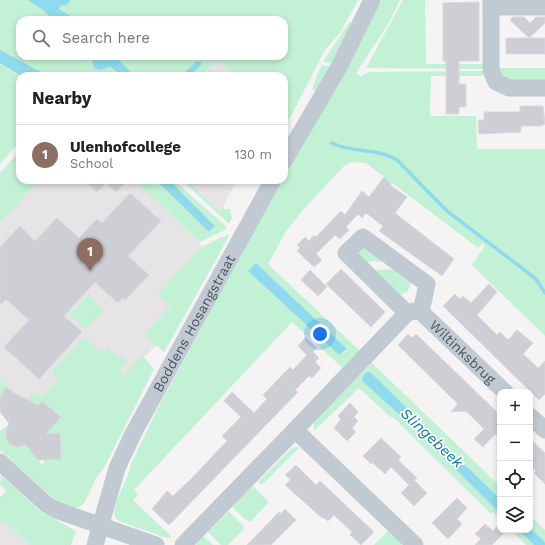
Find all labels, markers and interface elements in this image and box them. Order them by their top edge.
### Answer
search box [16,16,288,60]
icon: search [30,27,52,49]
text: Search here [62,29,150,47]
text: Nearby [32,88,91,108]
text: Ulenhofcollege [70,138,181,156]
text: 1 [42,147,48,162]
text: 130 m [234,147,272,162]
text: School [70,156,113,171]
pin: 1 [77,238,103,271]
street label: Boddens Hosangstraat [150,252,238,395]
street label: Wiltinksbrug [426,317,500,387]
your location [310,324,330,344]
map controls [497,389,533,533]
button: + [497,389,533,425]
water label: Slingebeek [397,404,468,472]
button: − [497,425,533,461]
button: locate [497,461,533,497]
button: layers [497,497,533,533]

